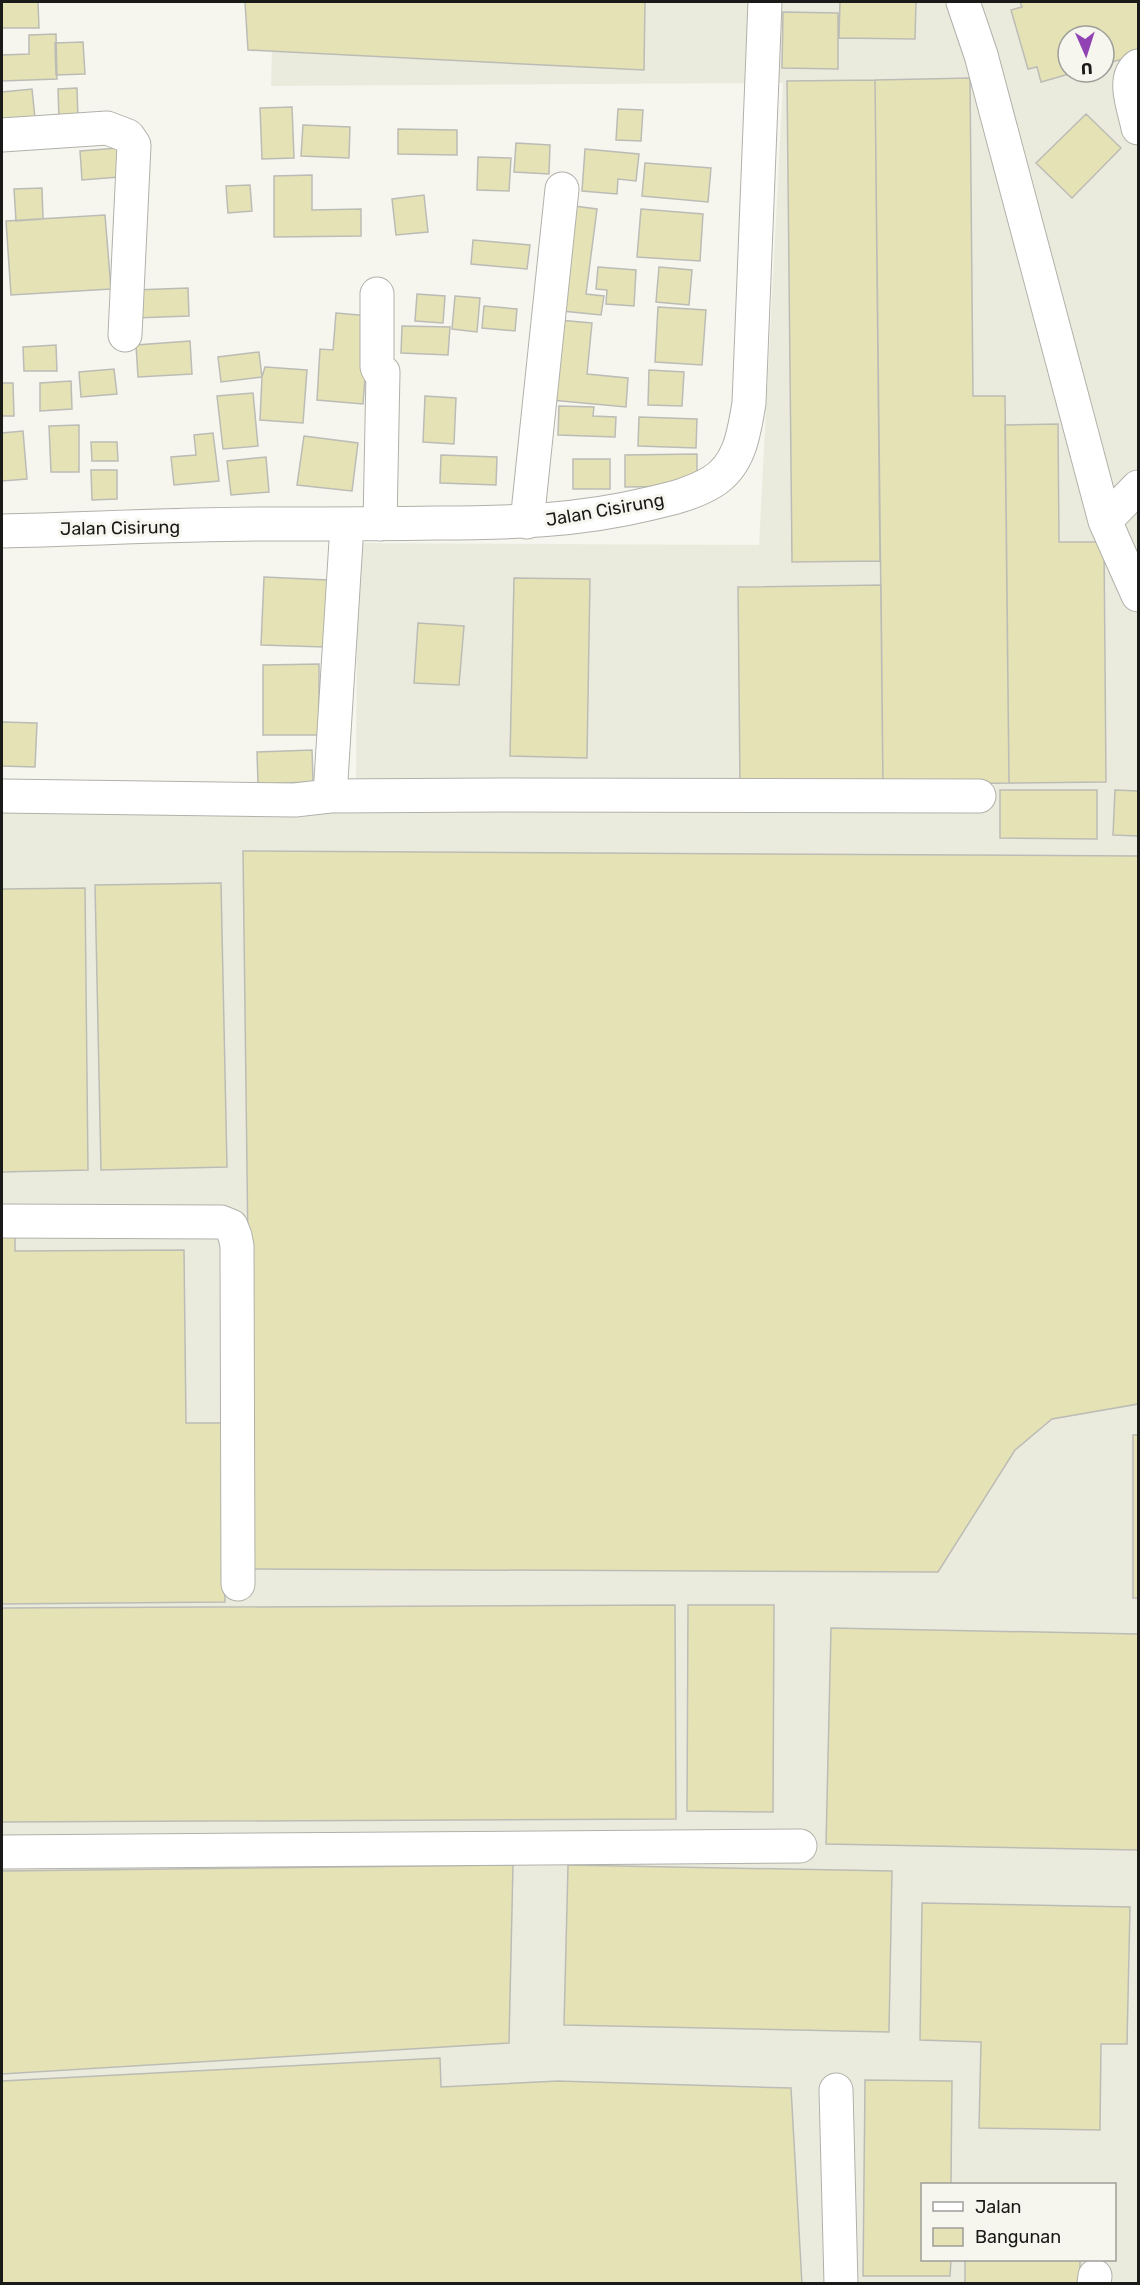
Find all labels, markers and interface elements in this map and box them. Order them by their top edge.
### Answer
north arrow [1056,24,1116,84]
text: U [1080,59,1093,78]
street label: Jalan Cisirung [544,489,666,531]
street label: Jalan Cisirung [60,516,180,540]
legend [921,2183,1116,2261]
text: Jalan [975,2196,1022,2218]
text: Bangunan [975,2226,1061,2248]

